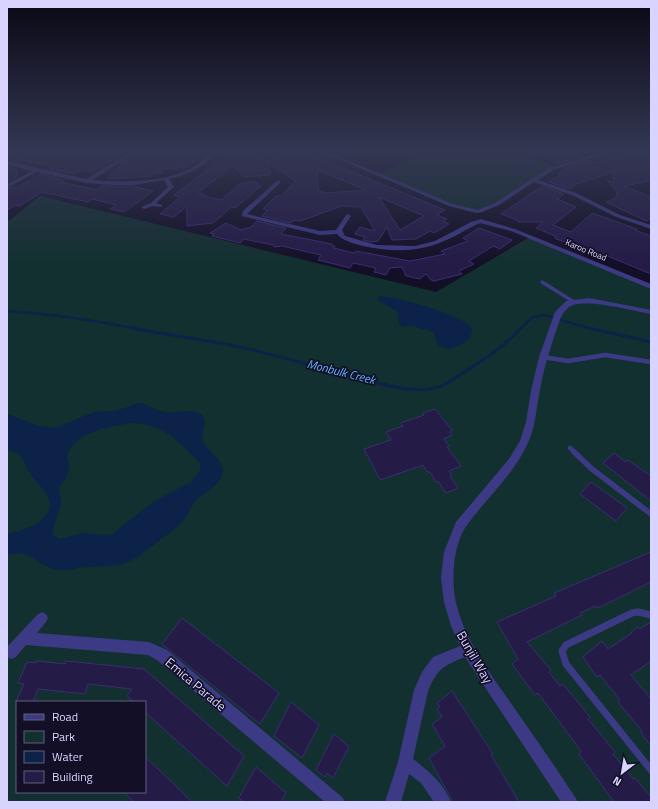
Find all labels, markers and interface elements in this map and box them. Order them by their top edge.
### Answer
street label: Karoo Road [564,235,609,264]
water label: Monbulk Creek [305,354,379,390]
street label: Bunjil Way [452,627,498,687]
street label: Emica Parade [161,652,231,716]
legend [16,701,146,793]
text: Road [52,707,78,726]
text: Park [52,727,75,746]
text: Water [52,747,83,766]
north arrow [602,753,642,793]
text: Building [52,767,93,786]
text: N [609,773,624,790]

